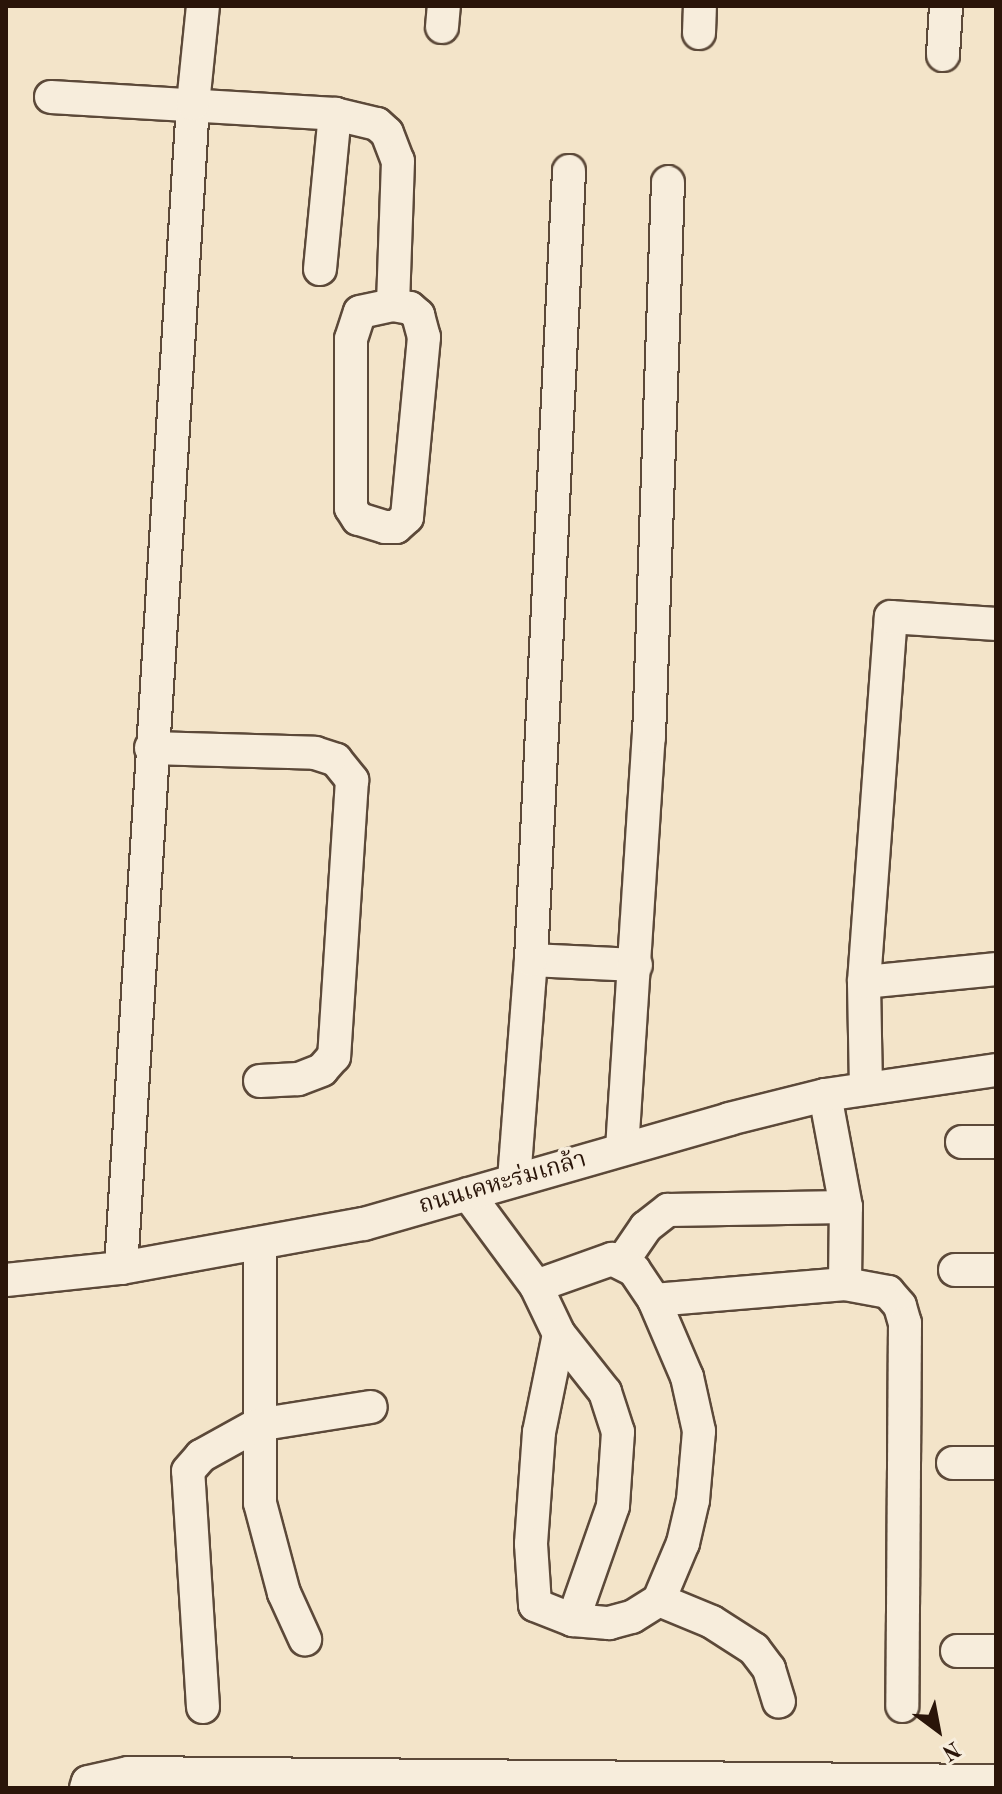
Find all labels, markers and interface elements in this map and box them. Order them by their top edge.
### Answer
street label: ถนนเคหะร่มเกล้า [416,1146,590,1222]
north arrow [898,1690,978,1770]
text: N [938,1737,964,1764]

